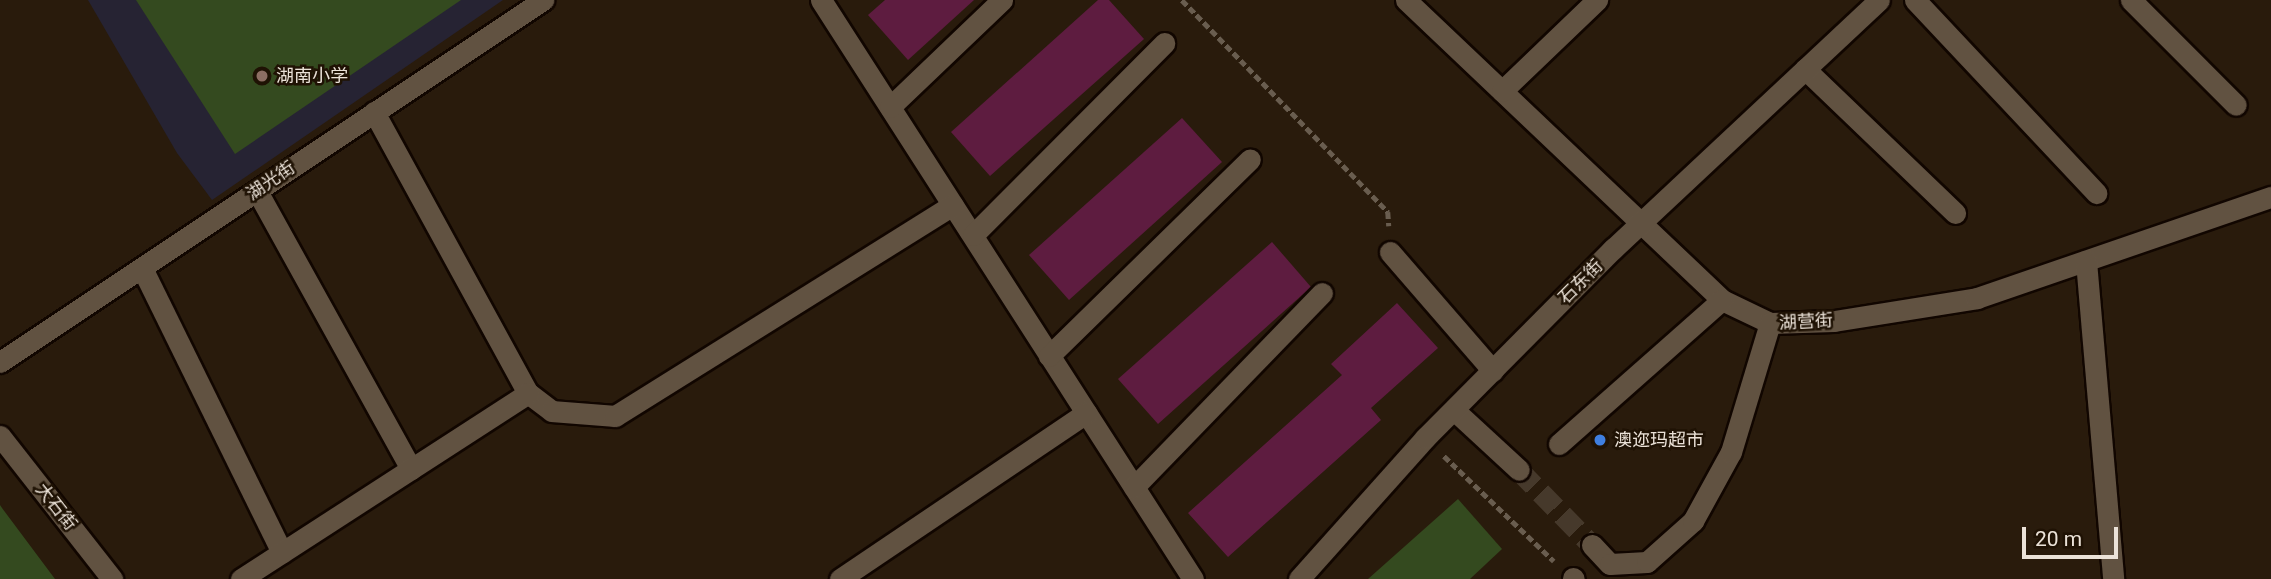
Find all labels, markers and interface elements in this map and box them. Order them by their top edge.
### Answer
place label: 湖南小学 [276,65,348,87]
marker: 湖南小学 [254,68,270,84]
street label: 湖光街 [243,157,299,205]
street label: 石东街 [1554,255,1608,309]
street label: 湖营街 [1778,310,1834,334]
place label: 澳迩玛超市 [1614,429,1704,451]
marker: 澳迩玛超市 [1592,432,1608,448]
street label: 大石街 [31,479,81,535]
scale bar [2026,512,2122,556]
text: 20 m [2035,527,2082,551]

